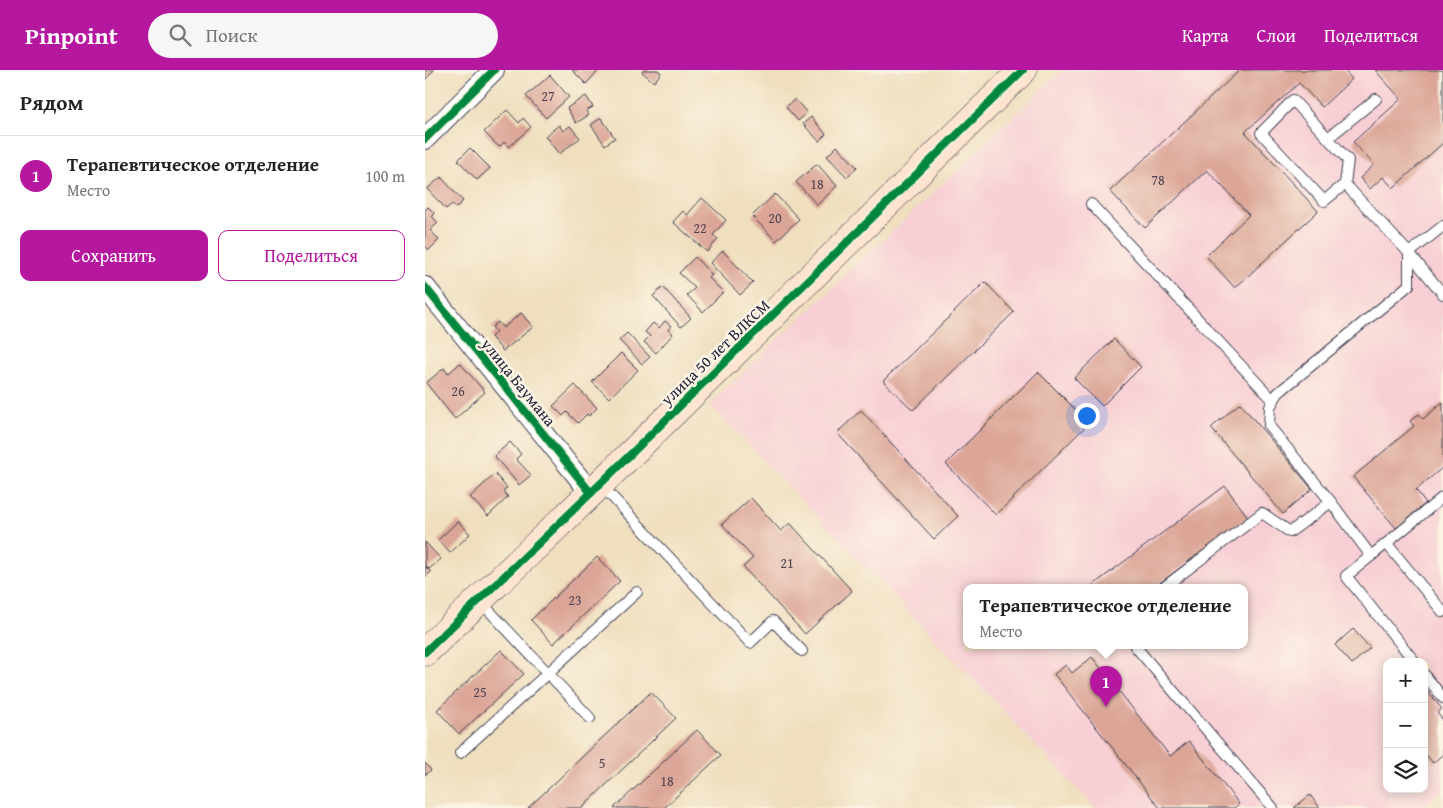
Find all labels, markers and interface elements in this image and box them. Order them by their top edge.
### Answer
search box [148,13,498,58]
text: Pinpoint [25,18,118,53]
icon: search [166,21,194,49]
text: Поиск [206,21,257,49]
text: Карта [1182,22,1229,49]
text: Слои [1257,22,1296,49]
text: Поделиться [1324,22,1418,49]
house number: 27 [541,86,555,106]
text: Рядом [20,87,83,118]
text: Терапевтическое отделение [67,150,319,178]
text: 1 [32,164,40,188]
text: 100 m [365,164,405,188]
house number: 78 [1151,170,1165,190]
house number: 18 [810,174,824,194]
text: Место [67,178,110,202]
house number: 20 [768,208,782,228]
house number: 22 [693,218,707,238]
button: Сохранить [20,230,208,281]
button: Поделиться [218,230,405,281]
street label: улица 50 лет ВЛКСМ [654,294,775,411]
street label: улица Баумана [475,332,562,432]
house number: 26 [451,381,465,401]
your location [1074,403,1100,429]
house number: 21 [780,553,794,573]
popup [963,584,1248,649]
house number: 23 [568,590,582,610]
text: Терапевтическое отделение [979,591,1232,619]
text: Место [979,619,1022,643]
map controls [1383,658,1428,793]
button: + [1383,658,1428,703]
pin: 1 [1090,666,1122,707]
house number: 25 [473,682,487,702]
button: − [1383,703,1428,748]
button: layers [1383,748,1428,793]
house number: 5 [599,753,605,773]
house number: 18 [660,771,674,791]

